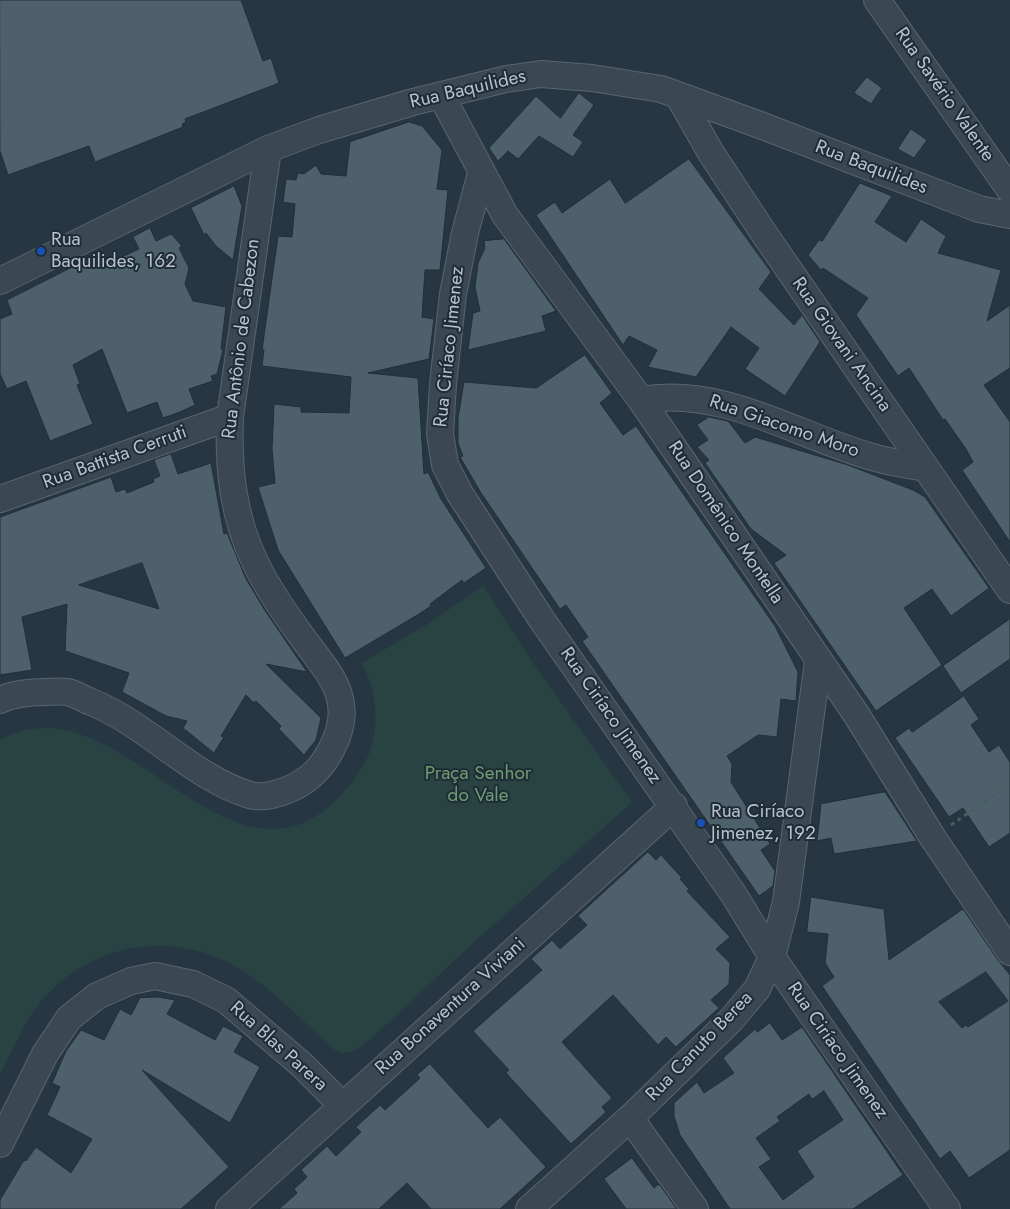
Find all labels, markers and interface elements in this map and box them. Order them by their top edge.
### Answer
street label: Rua Savério Valente [889,24,999,166]
street label: Rua Baquilides [408,66,528,114]
street label: Rua Baquilides [812,136,930,200]
place label: Rua Baquilides, 162 [51,229,176,273]
street label: Rua Antônio de Cabezon [218,238,266,440]
marker: Rua Baquilides, 162 [35,245,47,257]
street label: Rua Ciríaco Jimenez [430,266,470,428]
street label: Rua Giovani Ancina [786,273,896,417]
street label: Rua Giacomo Moro [706,391,862,463]
street label: Rua Battista Cerruti [40,421,190,495]
street label: Rua Domênico Montella [662,437,788,609]
street label: Rua Ciríaco Jimenez [554,643,666,789]
park label: Praça Senhor do Vale [425,763,531,807]
place label: Rua Ciríaco Jimenez, 192 [711,801,816,845]
marker: Rua Ciríaco Jimenez, 192 [695,817,707,829]
street label: Rua Bonaventura Viviani [371,934,531,1080]
street label: Rua Ciríaco Jimenez [781,978,893,1124]
street label: Rua Canuto Berea [642,987,758,1107]
street label: Rua Blas Parera [224,997,332,1097]

